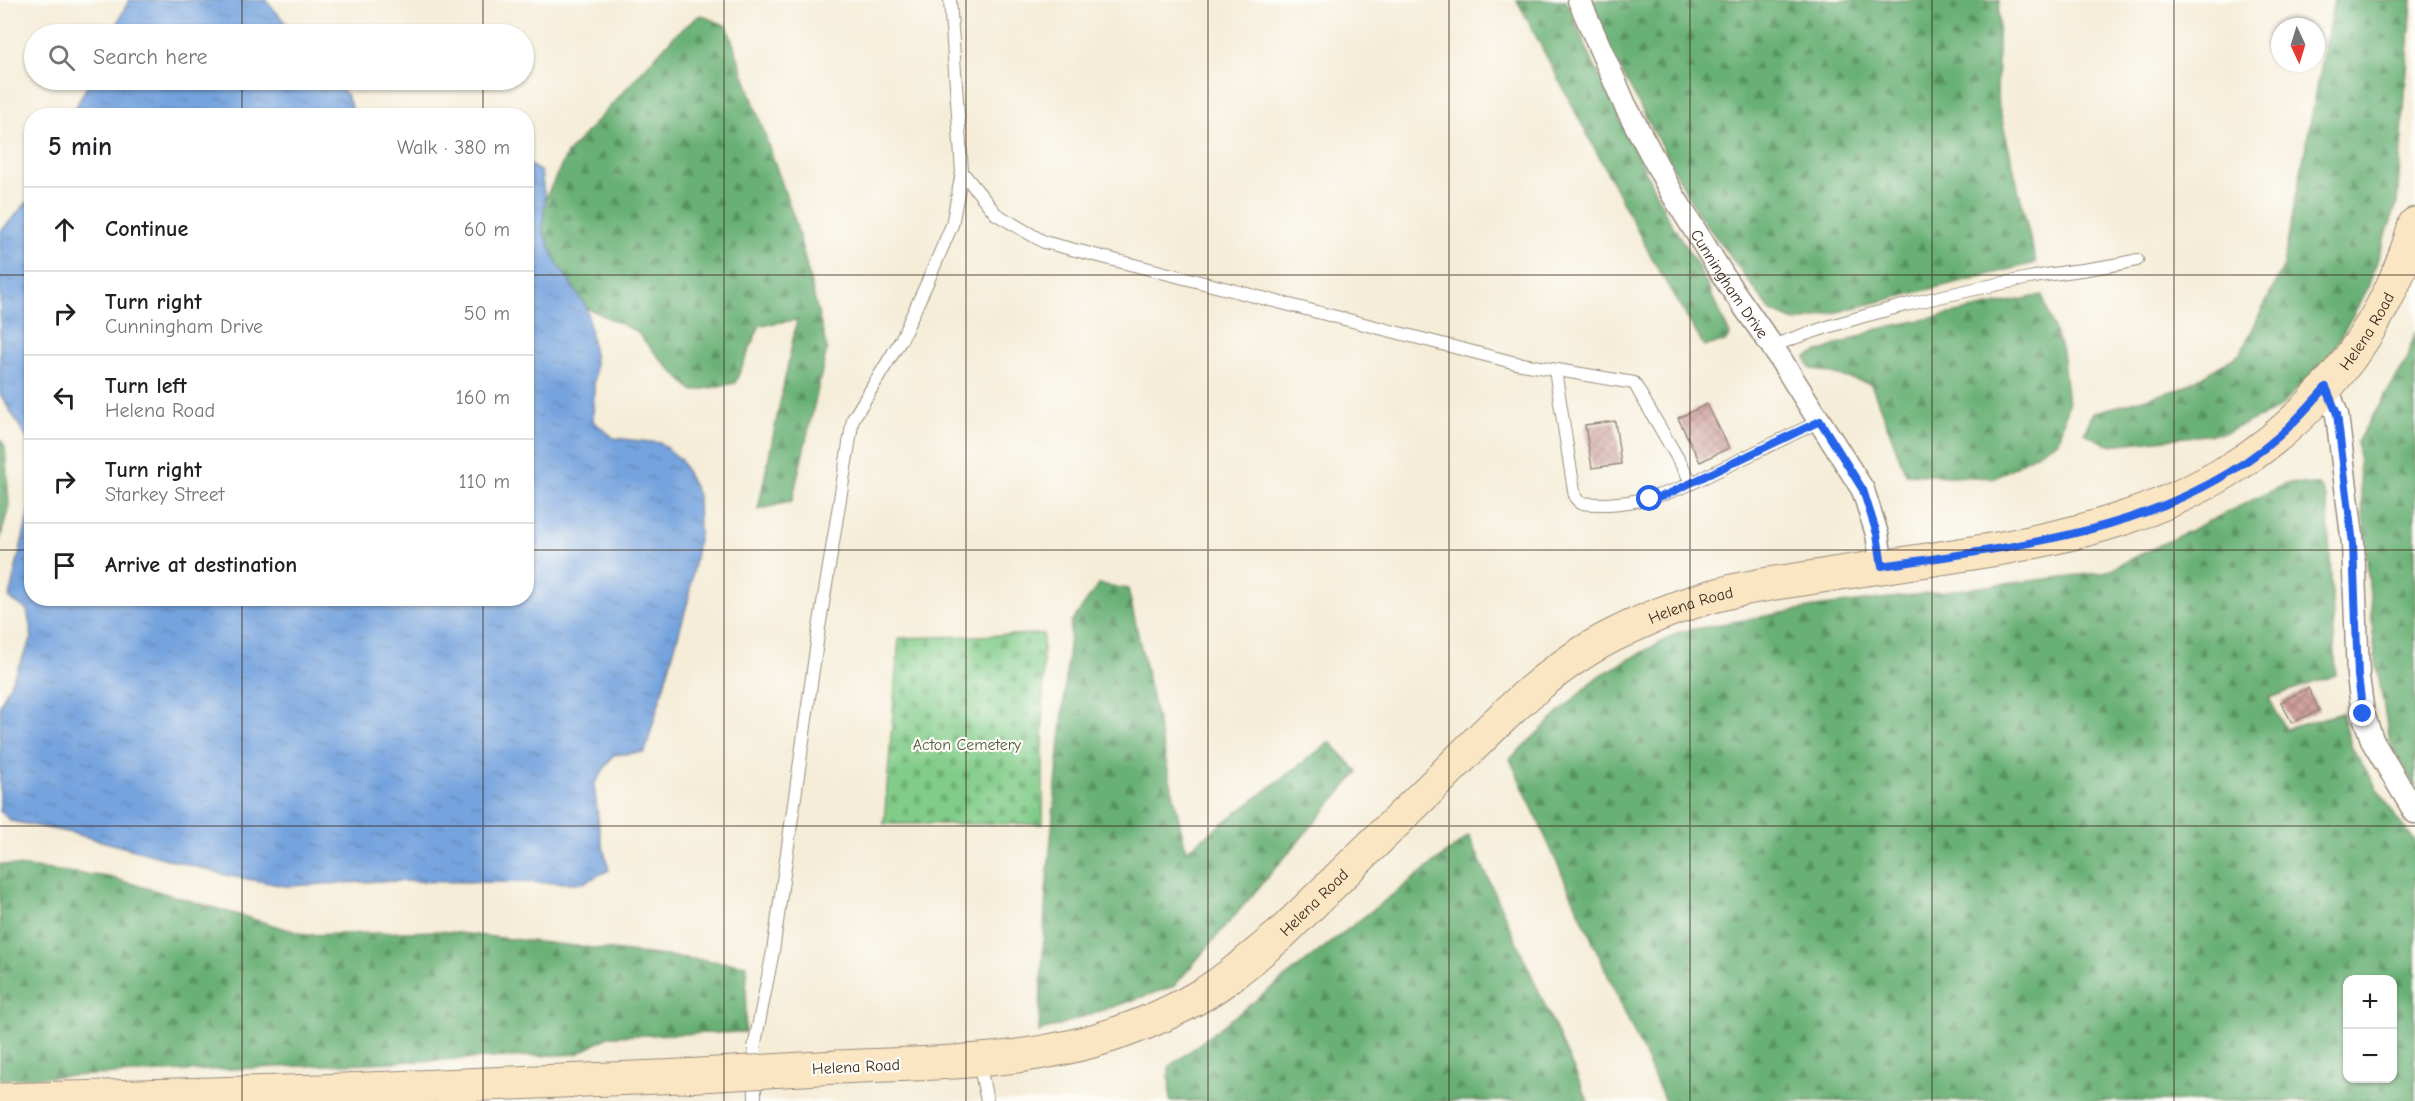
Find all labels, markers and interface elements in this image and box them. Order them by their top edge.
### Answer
north arrow [2271,18,2325,72]
search box [24,24,534,90]
icon: search [45,41,78,74]
text: Search here [93,44,208,70]
text: 5 min [48,132,112,162]
text: Walk · 380 m [397,136,510,159]
icon: ahead [48,213,81,246]
text: Continue [105,216,188,242]
text: 60 m [464,218,510,241]
street label: Cunningham Drive [1687,226,1772,342]
text: Turn right [105,289,202,315]
street label: Helena Road [2336,290,2398,374]
icon: right [48,297,81,330]
text: 50 m [464,302,510,325]
text: Cunningham Drive [105,315,263,338]
text: Turn left [105,373,187,399]
icon: left [48,381,81,414]
text: 160 m [456,386,510,409]
text: Helena Road [105,399,215,422]
text: Turn right [105,457,202,483]
icon: right [48,465,81,498]
text: 110 m [459,470,510,493]
text: Starkey Street [105,483,224,506]
route start [1636,485,1662,511]
icon: arrive [48,549,81,582]
text: Arrive at destination [105,552,297,578]
street label: Helena Road [1646,583,1735,628]
route end [2349,700,2375,726]
park label: Acton Cemetery [913,736,1022,754]
street label: Helena Road [1276,866,1352,940]
map controls [2343,975,2397,1083]
button: + [2343,975,2397,1029]
button: − [2343,1029,2397,1083]
street label: Helena Road [812,1056,901,1078]

